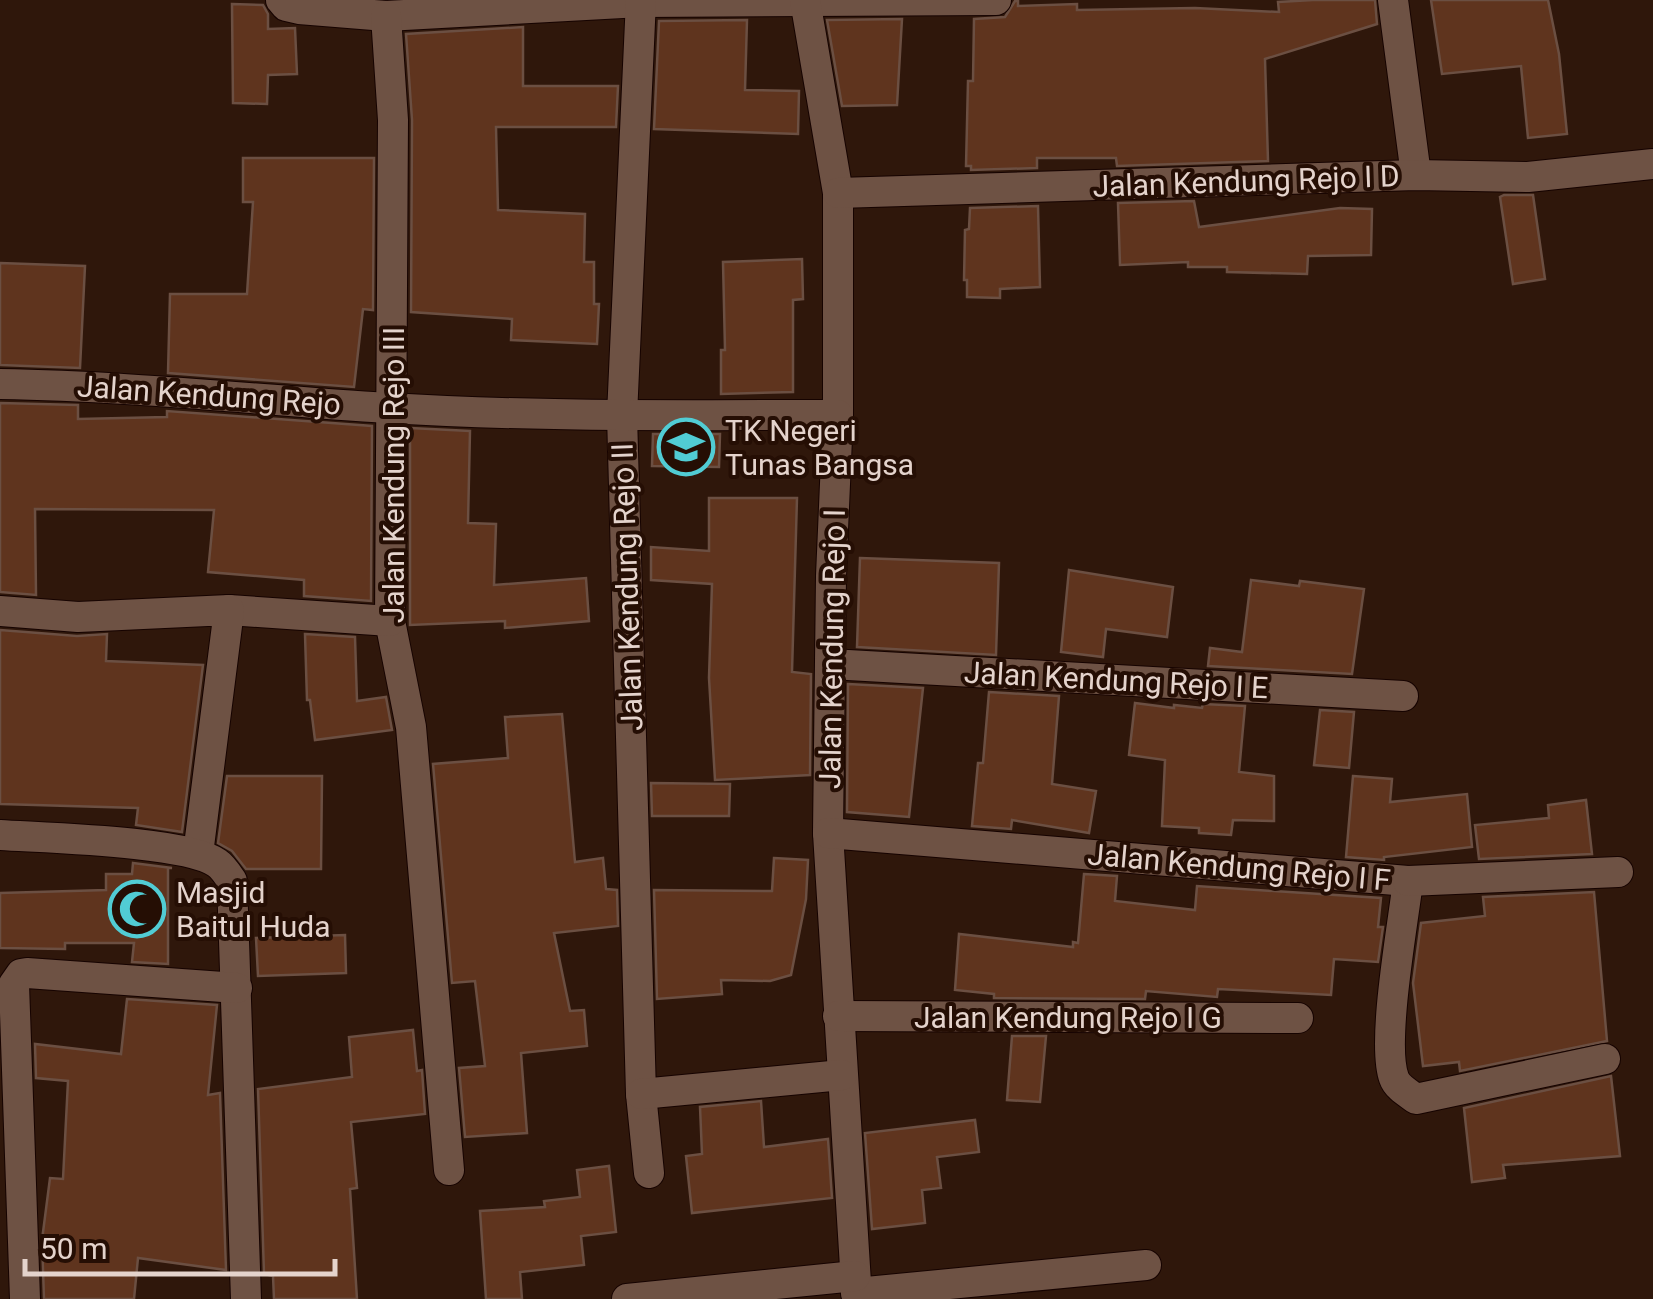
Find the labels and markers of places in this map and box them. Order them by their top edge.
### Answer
place label: TK Negeri Tunas Bangsa [725,413,914,482]
school or university icon: TK Negeri Tunas Bangsa [656,417,716,477]
place label: Masjid Baitul Huda [176,875,331,944]
mosque icon: Masjid Baitul Huda [107,879,167,939]

